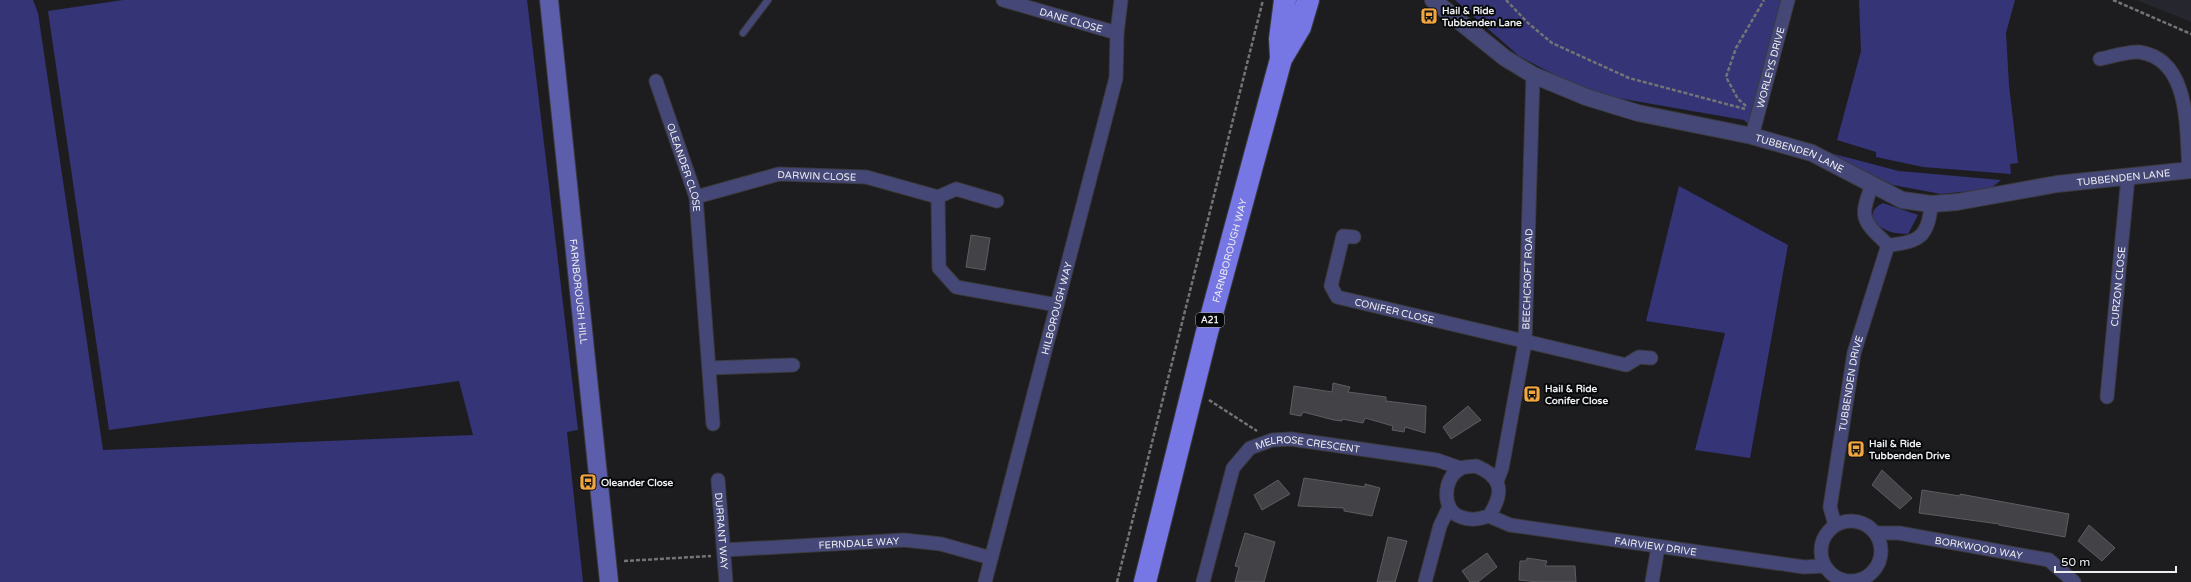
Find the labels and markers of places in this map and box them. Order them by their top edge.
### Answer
place label: Hail & Ride Tubbenden Lane [1441,5,1522,29]
bus stop icon: Hail & Ride Tubbenden Lane [1419,6,1439,26]
place label: Hail & Ride Conifer Close [1545,383,1608,407]
bus stop icon: Hail & Ride Conifer Close [1522,384,1542,404]
place label: Hail & Ride Tubbenden Drive [1868,438,1951,462]
bus stop icon: Hail & Ride Tubbenden Drive [1846,439,1866,459]
bus stop icon: Oleander Close [578,472,598,492]
place label: Oleander Close [601,477,674,489]

